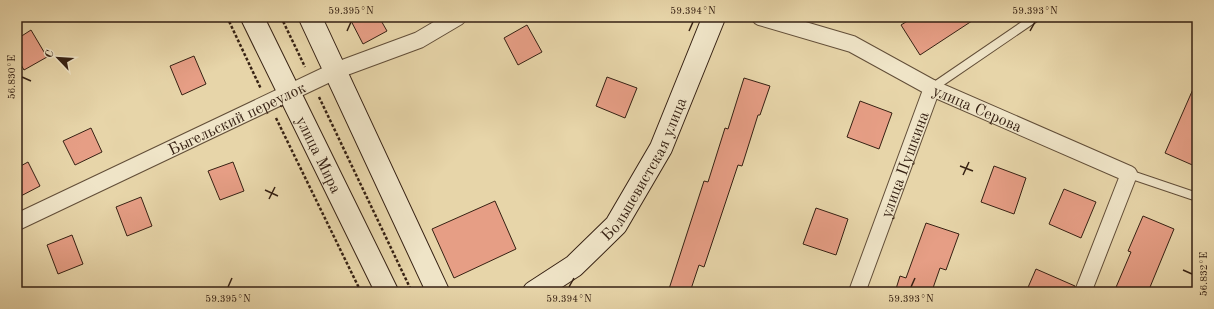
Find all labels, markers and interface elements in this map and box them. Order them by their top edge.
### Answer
text: 59.395°N [328,6,374,16]
text: 59.394°N [670,6,716,16]
text: 59.393°N [1012,6,1058,16]
north arrow [38,38,78,78]
text: С [44,49,57,60]
text: 56.830°E [7,55,17,99]
street label: Быгельский переулок [166,80,309,159]
street label: улица Серова [930,83,1024,136]
street label: Большевистская улица [599,96,691,245]
street label: улица Пушкина [879,110,933,220]
street label: улица Мира [292,114,343,196]
text: 56.832°E [1199,252,1209,296]
text: 59.395°N [205,294,251,304]
text: 59.394°N [546,294,592,304]
text: 59.393°N [888,294,934,304]

